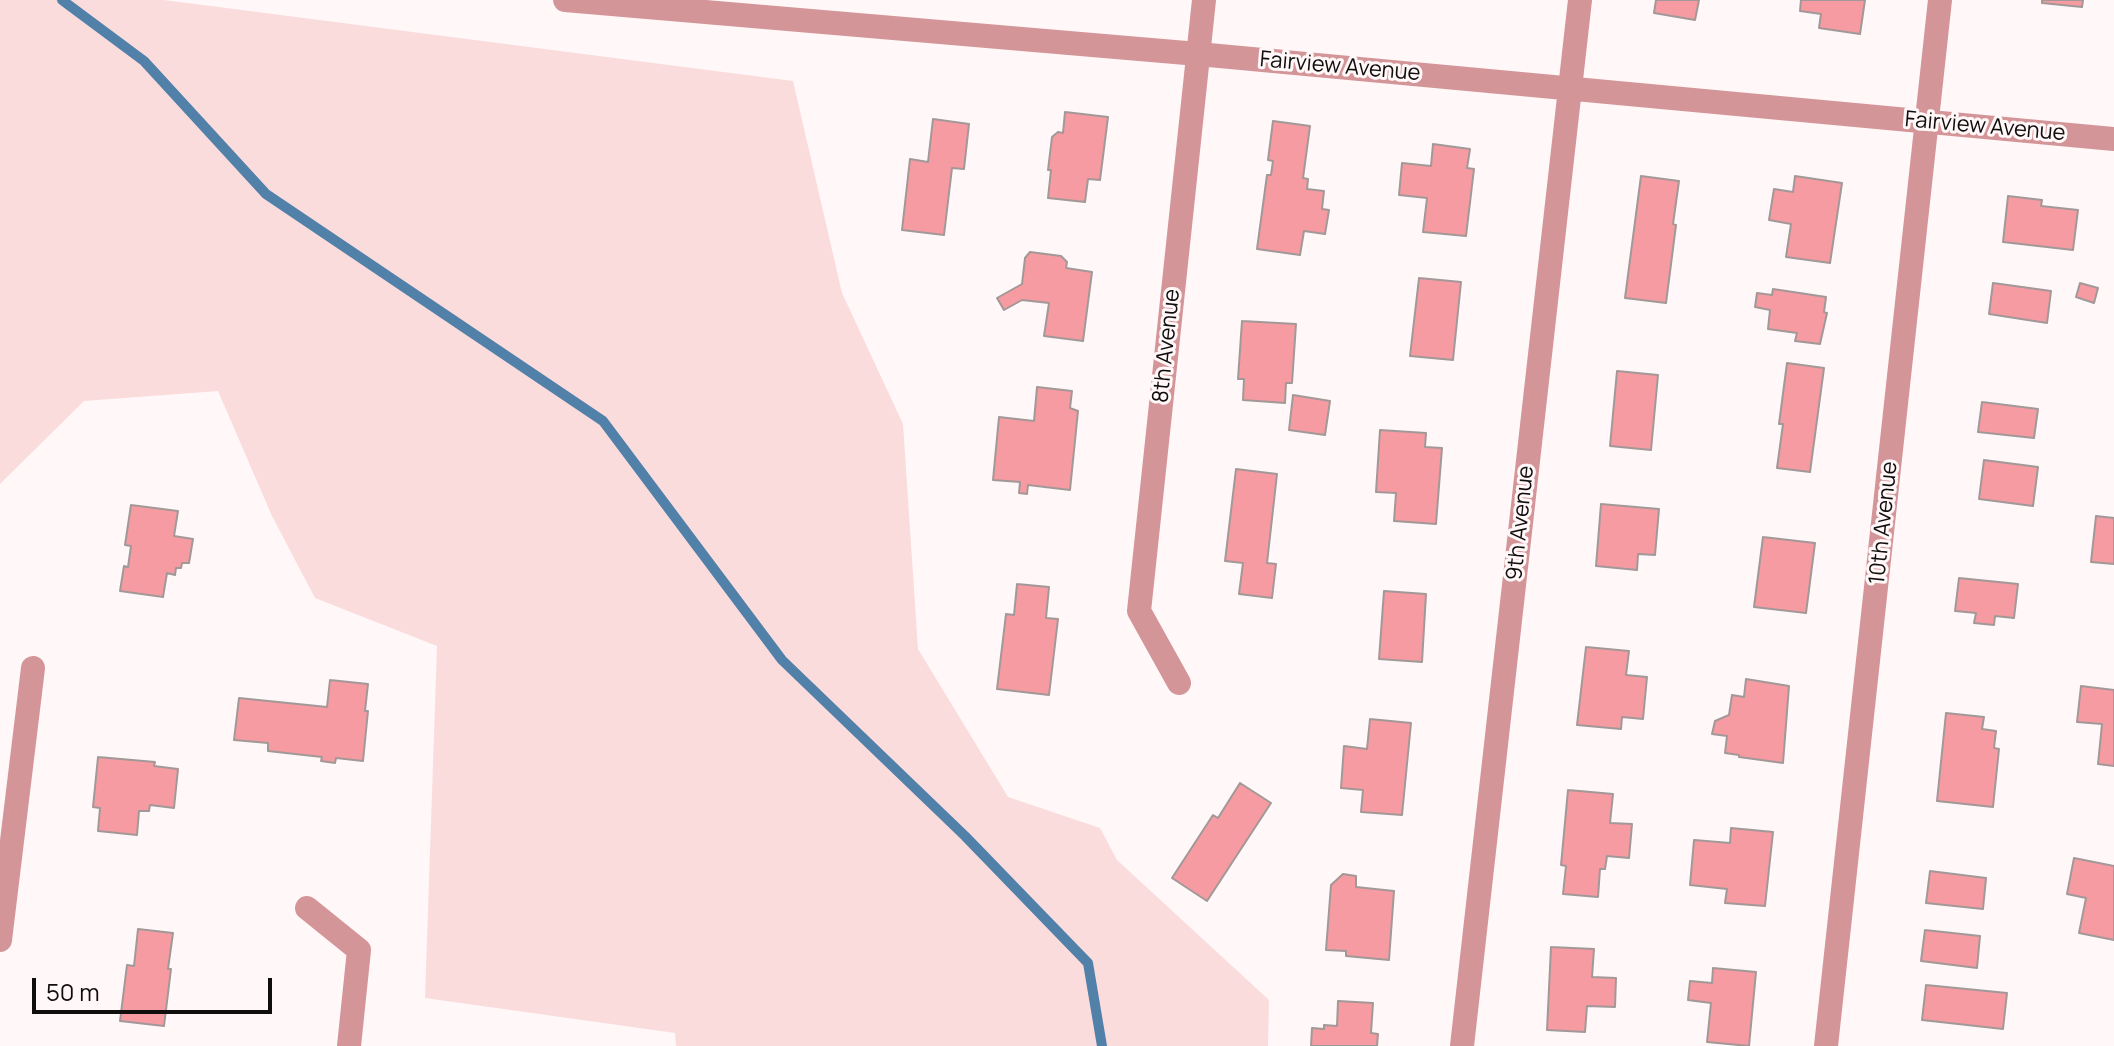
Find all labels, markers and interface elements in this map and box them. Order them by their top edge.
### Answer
street label: Fairview Avenue [1259,47,1421,87]
street label: Fairview Avenue [1904,107,2066,147]
street label: 8th Avenue [1148,288,1186,404]
street label: 10th Avenue [1864,460,1904,586]
street label: 9th Avenue [1502,464,1540,582]
scale bar [36,962,276,1012]
text: 50 m [46,975,100,1008]

